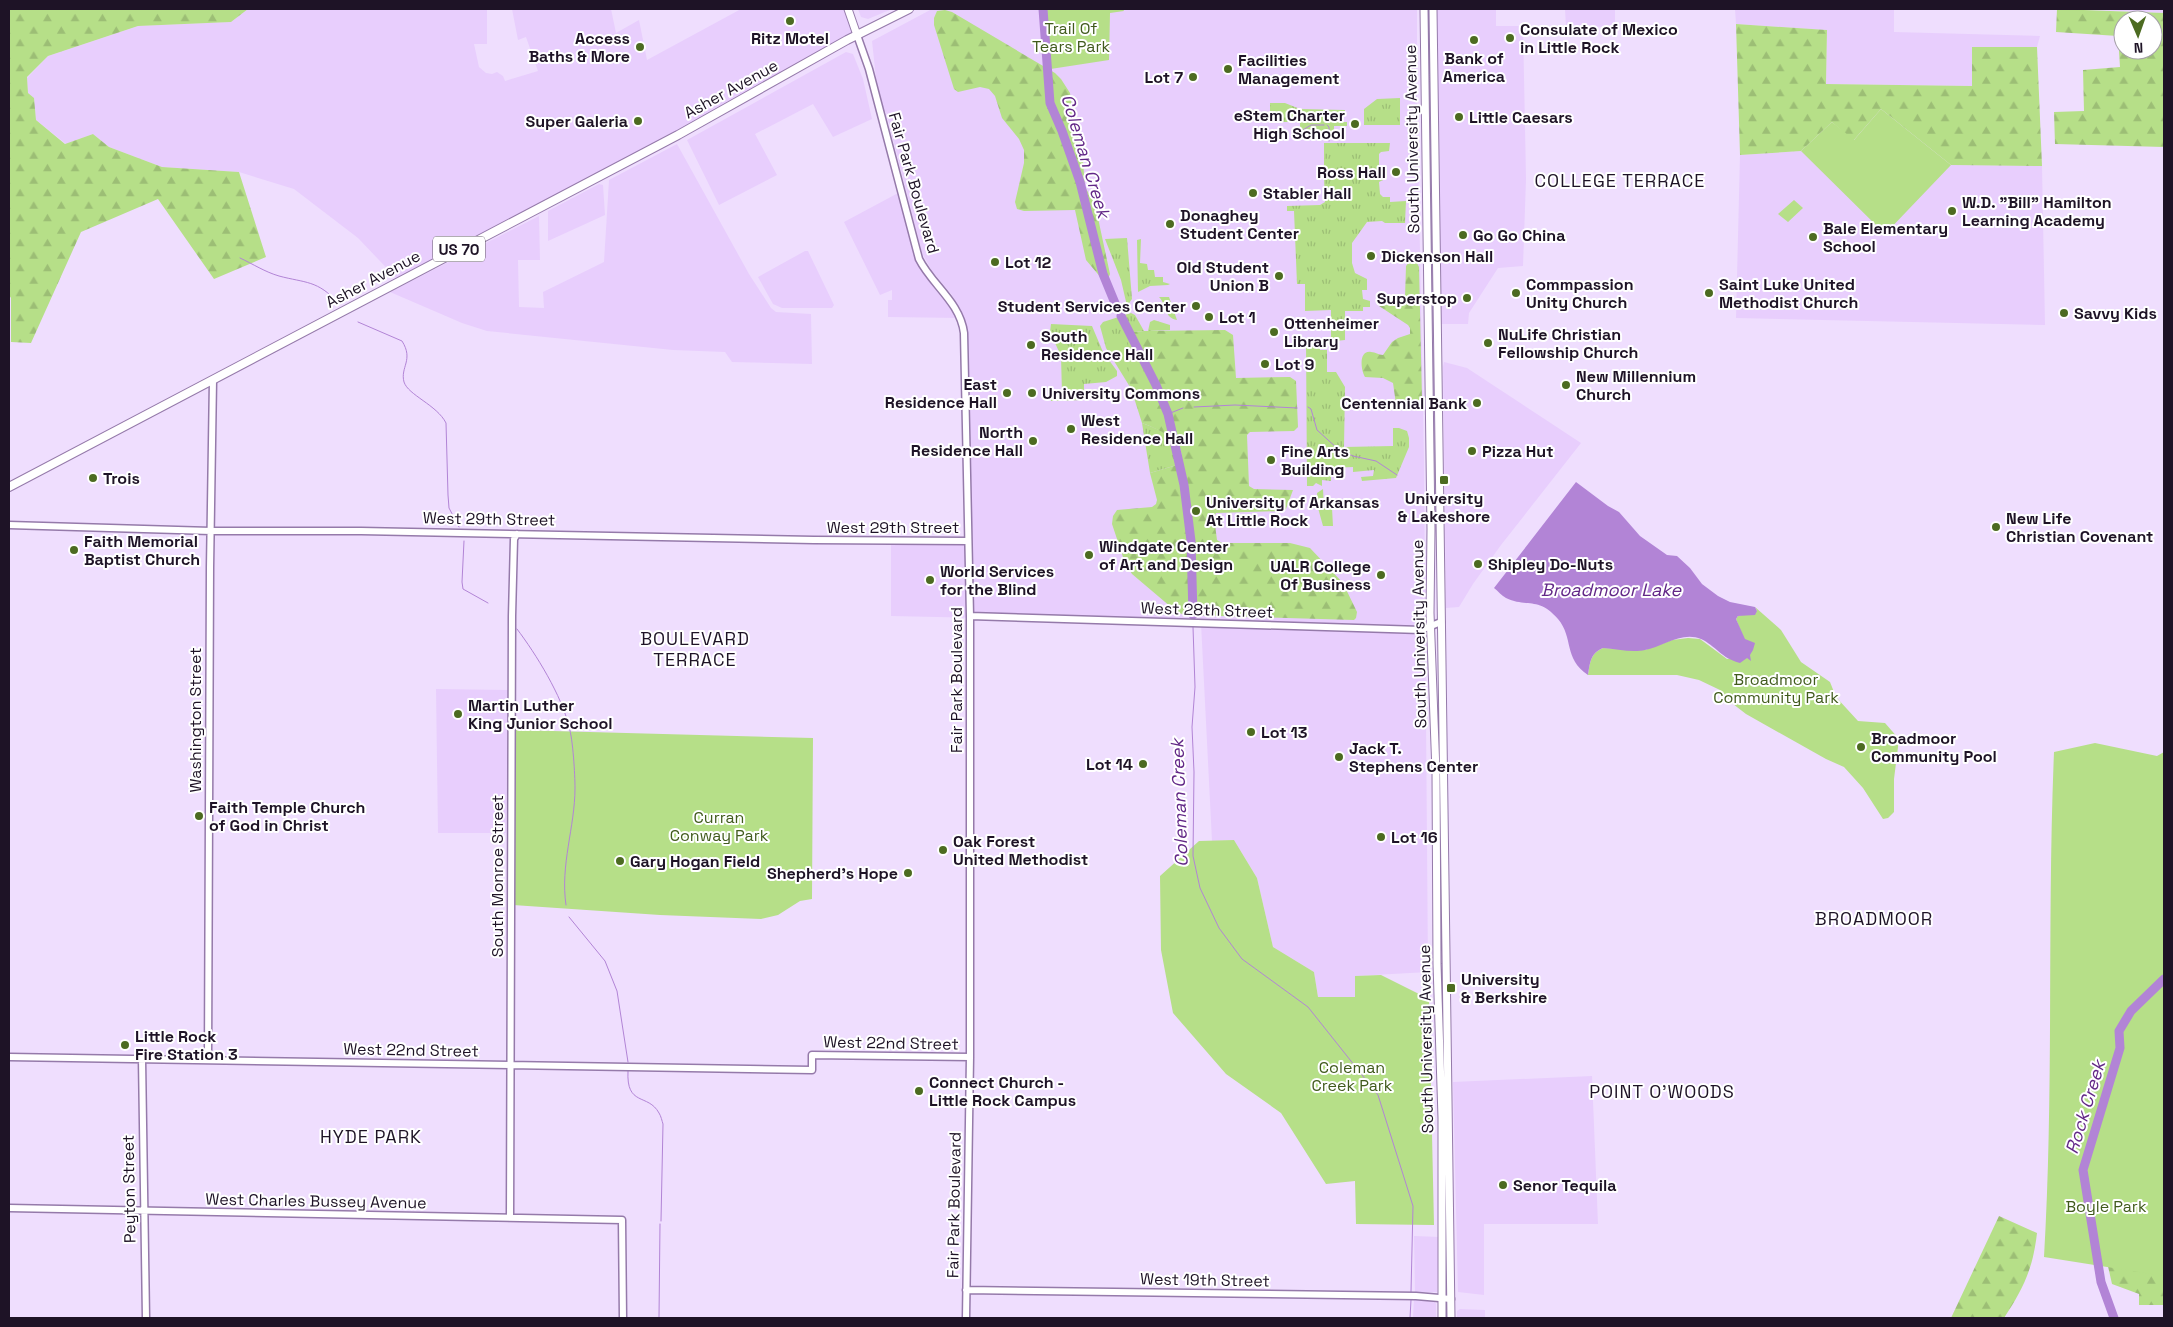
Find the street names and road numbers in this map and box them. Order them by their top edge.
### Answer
street label: South University Avenue [1400,44,1424,234]
street label: Asher Avenue [680,55,782,123]
street label: Fair Park Boulevard [884,110,944,256]
road number: US 70 [433,236,485,262]
street label: Asher Avenue [322,245,424,313]
street label: West 29th Street [423,507,555,531]
street label: West 29th Street [827,517,959,538]
street label: South University Avenue [1407,539,1431,729]
street label: West 28th Street [1140,597,1274,623]
street label: Fair Park Boulevard [946,607,967,753]
street label: Washington Street [185,648,206,792]
street label: South Monroe Street [487,795,508,957]
street label: South University Avenue [1414,944,1438,1134]
street label: West 22nd Street [823,1031,959,1055]
street label: West 22nd Street [343,1038,479,1062]
street label: Fair Park Boulevard [942,1132,966,1278]
street label: Peyton Street [118,1135,140,1243]
street label: West Charles Bussey Avenue [205,1189,427,1213]
street label: West 19th Street [1140,1268,1270,1292]

